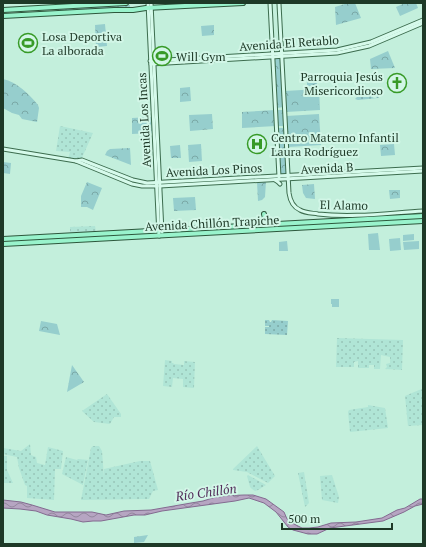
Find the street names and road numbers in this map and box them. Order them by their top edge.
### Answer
street label: Avenida El Retablo [239,32,340,54]
street label: Avenida Los Incas [134,72,154,168]
street label: Avenida B [300,159,354,177]
street label: Avenida Los Pinos [165,160,263,180]
street label: El Alamo [320,197,369,213]
street label: Avenida Chillón Trapiche [144,212,280,234]

